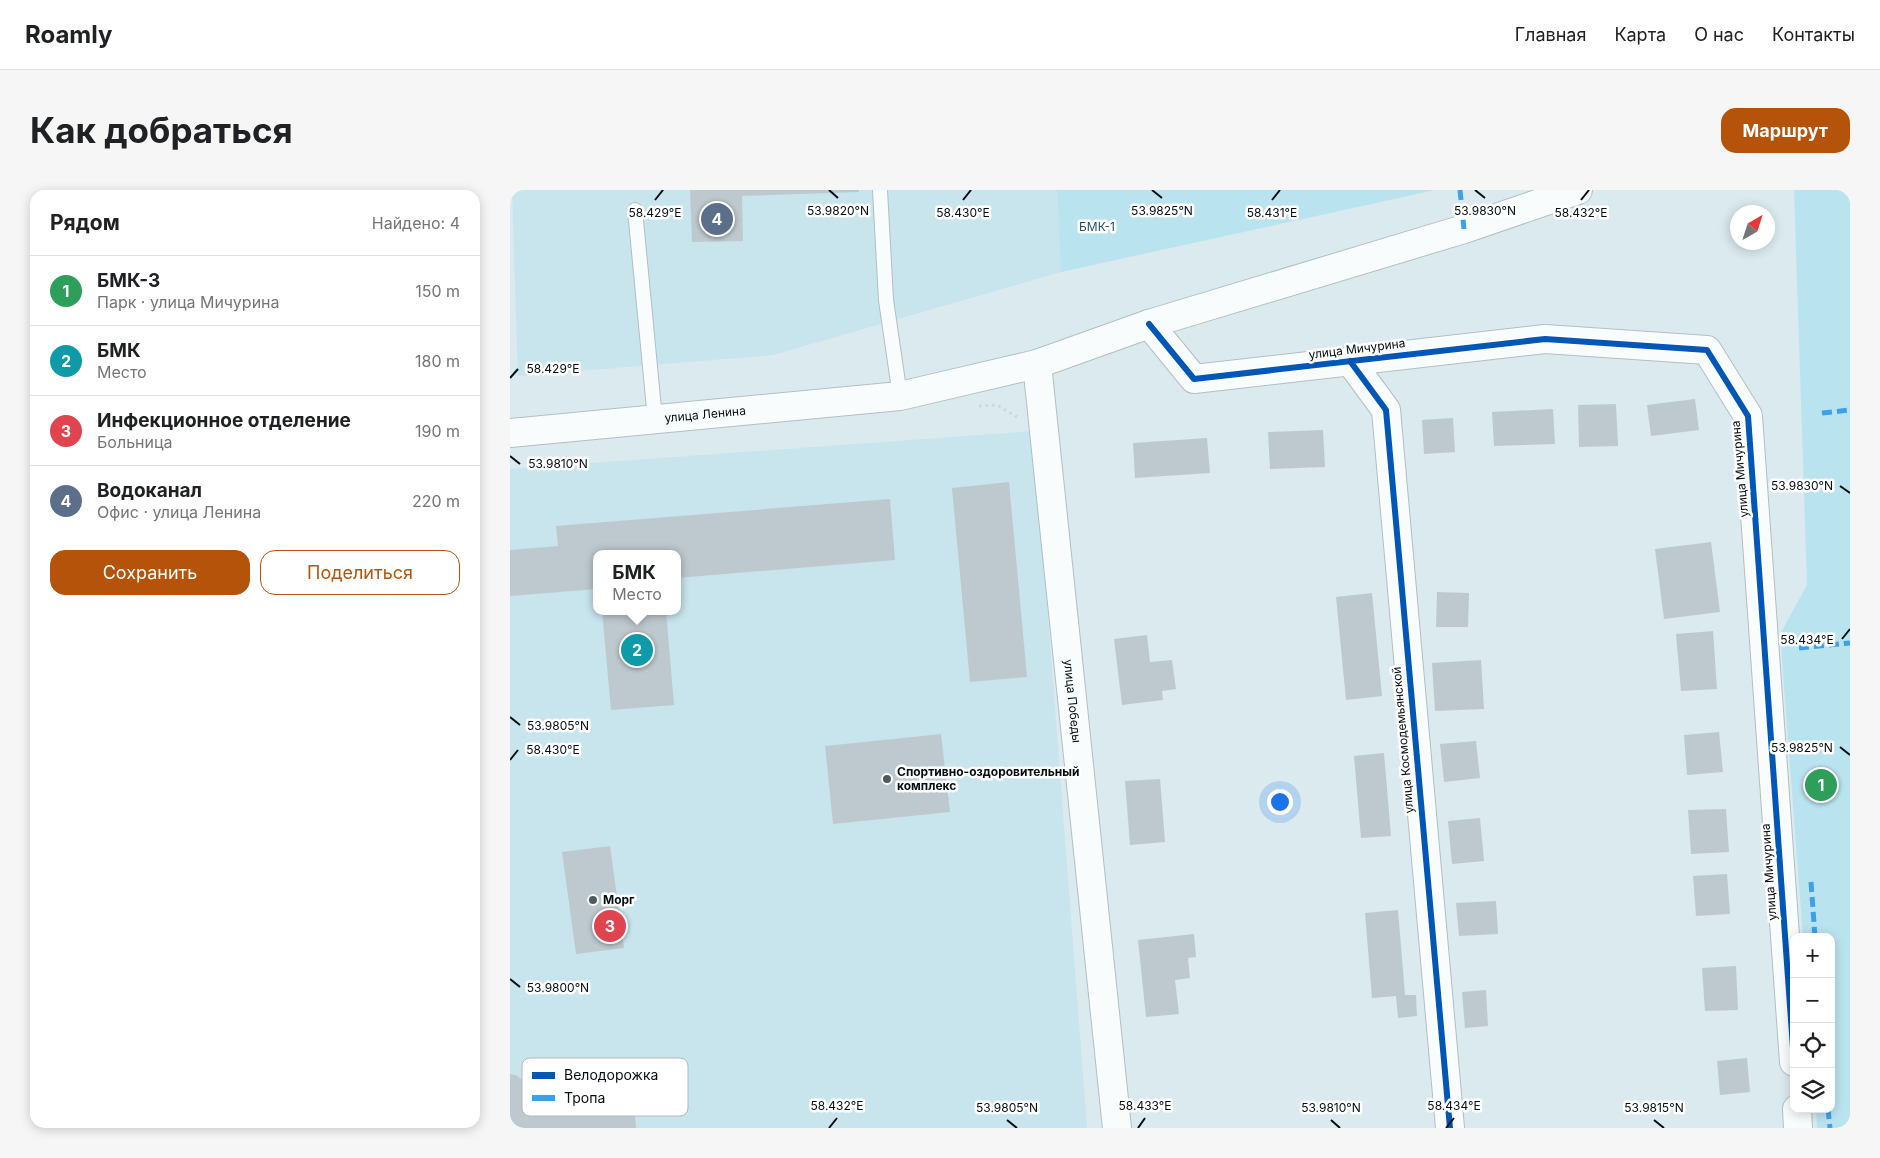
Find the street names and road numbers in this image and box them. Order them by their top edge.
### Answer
street label: улица Мичурина [1308,335,1406,362]
street label: улица Ленина [664,403,746,425]
street label: улица Мичурина [1728,420,1751,518]
street label: улица Победы [1061,658,1085,744]
street label: улица Космодемьянской [1389,666,1416,814]
street label: улица Мичурина [1758,823,1779,921]

